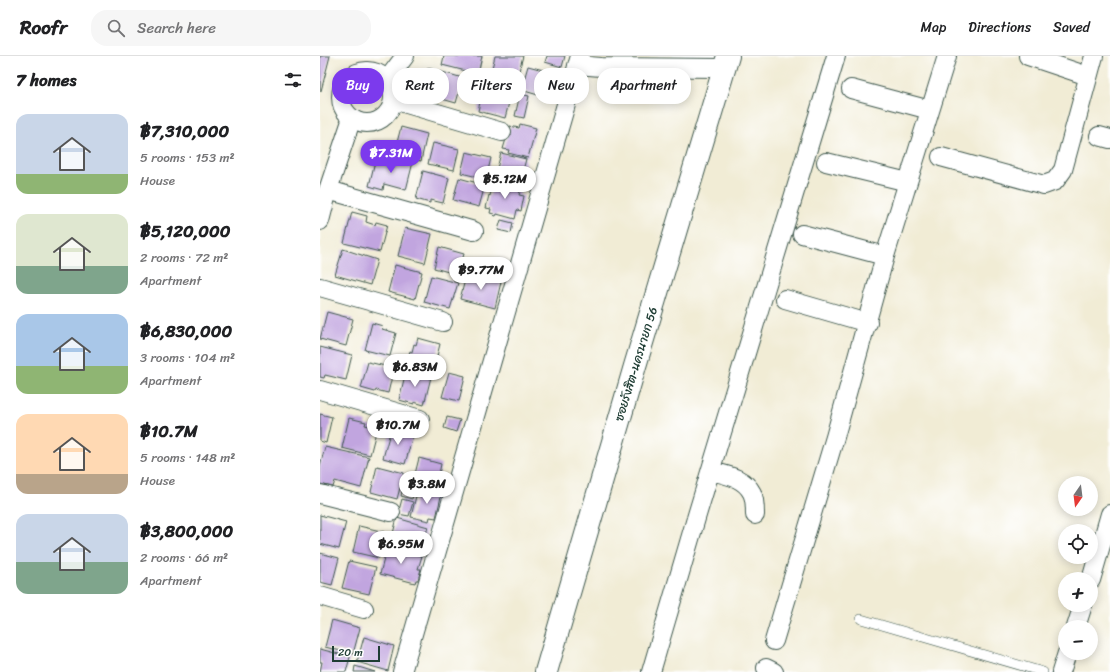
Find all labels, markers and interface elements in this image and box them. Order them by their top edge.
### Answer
search box [91,10,371,46]
text: Roofr [20,11,67,44]
text: Search here [137,15,216,41]
text: Map [920,15,946,40]
text: Directions [968,15,1031,40]
text: Saved [1053,15,1090,40]
icon: search [105,17,127,39]
text: 7 homes [16,65,76,95]
chip: Buy [332,68,384,104]
chip: Rent [392,68,449,104]
chip: Filters [457,68,526,104]
chip: New [534,68,589,104]
chip: Apartment [597,68,691,104]
icon: filters [282,69,304,91]
text: ฿7,310,000 [140,116,229,146]
icon: home [48,130,96,178]
pin: ฿7.31M [358,140,424,174]
text: ฿7.31M [369,141,413,164]
text: 5 rooms · 153 m² [140,146,235,169]
pin: ฿5.12M [472,166,538,200]
text: ฿5.12M [483,167,527,190]
text: House [140,169,175,192]
text: ฿5,120,000 [140,216,231,246]
icon: home [48,230,96,278]
text: 2 rooms · 72 m² [140,246,228,269]
pin: ฿9.77M [448,257,514,291]
text: ฿9.77M [458,258,504,281]
text: Apartment [140,269,201,292]
street label: ซอยรังสิต-นครนายก 56 [608,304,664,424]
text: ฿6,830,000 [140,316,232,346]
icon: home [48,330,96,378]
text: 3 rooms · 104 m² [140,346,235,369]
pin: ฿6.83M [382,354,448,388]
text: ฿6.83M [392,355,438,378]
text: Apartment [140,369,201,392]
pin: ฿10.7M [365,412,431,446]
text: ฿10.7M [376,413,420,436]
text: ฿10.7M [140,416,198,446]
icon: home [48,430,96,478]
text: 5 rooms · 148 m² [140,446,235,469]
text: House [140,469,175,492]
pin: ฿3.8M [399,471,455,505]
text: ฿3.8M [408,472,446,495]
north arrow [1058,476,1098,516]
map controls [1058,476,1098,660]
text: ฿3,800,000 [140,516,233,546]
button: locate [1058,524,1098,564]
icon: home [48,530,96,578]
pin: ฿6.95M [368,531,434,565]
text: ฿6.95M [378,532,424,555]
text: 2 rooms · 66 m² [140,546,228,569]
text: Apartment [140,569,201,592]
button: + [1058,572,1098,612]
button: − [1058,620,1098,660]
text: 20 m [338,643,363,662]
scale bar [332,644,380,663]

